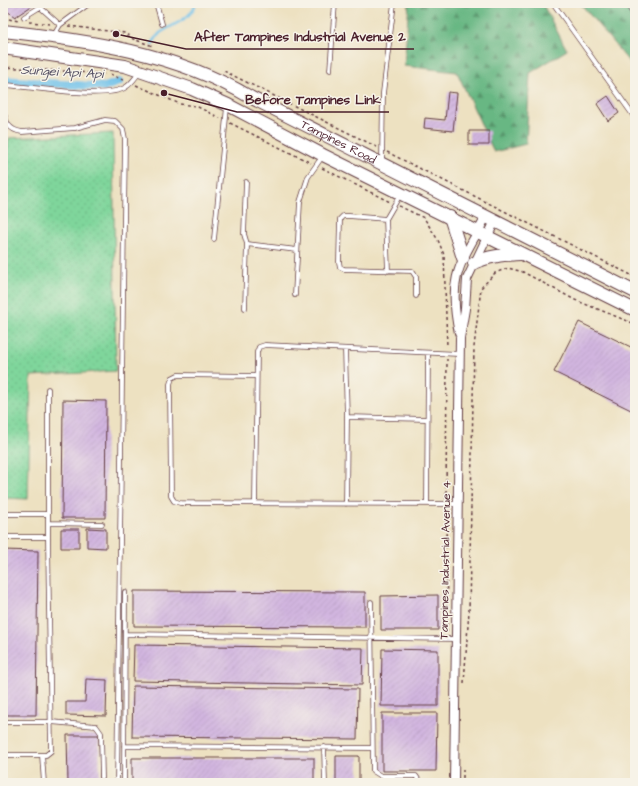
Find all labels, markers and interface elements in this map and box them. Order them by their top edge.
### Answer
callout: After Tampines Industrial Avenue 2 [186,24,414,49]
text: After Tampines Industrial Avenue 2 [194,28,406,47]
water label: Sungei Api Api [20,61,106,84]
callout: Before Tampines Link [237,87,389,112]
text: Before Tampines Link [245,91,382,110]
street label: Tampines Road [298,116,379,169]
street label: Tampines Industrial Avenue 4 [436,480,455,640]

